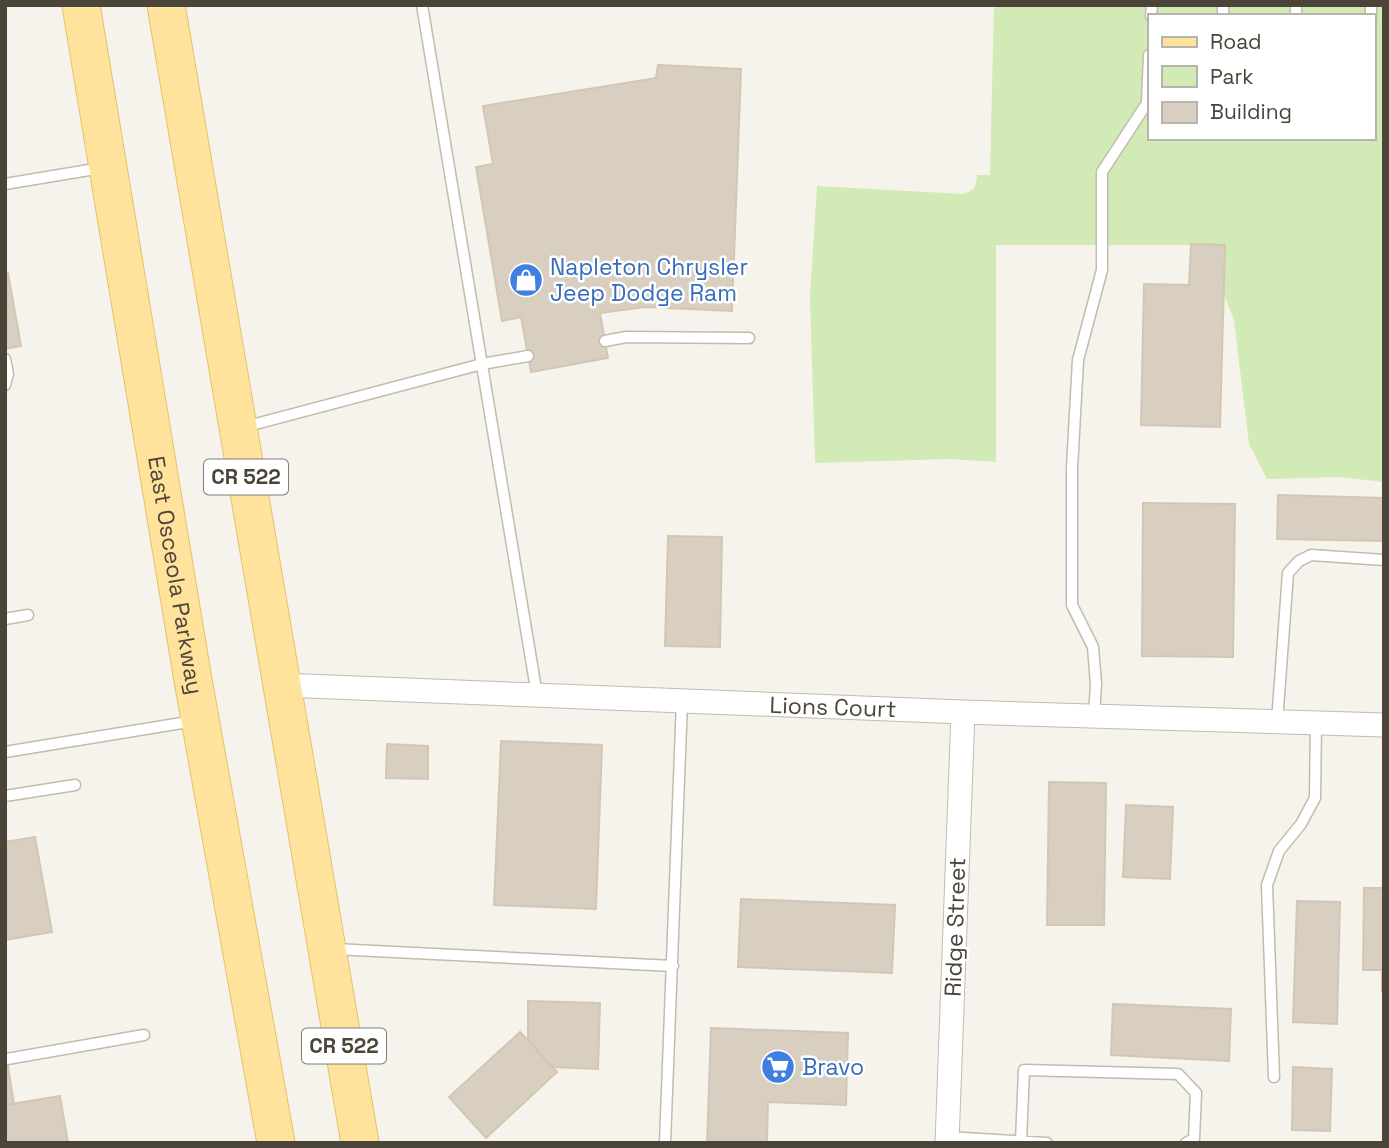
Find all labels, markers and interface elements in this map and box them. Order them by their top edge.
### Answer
legend [1148,14,1375,140]
text: Road [1210,28,1262,55]
text: Park [1210,63,1254,90]
text: Building [1210,98,1292,125]
place label: Napleton Chrysler Jeep Dodge Ram [550,252,748,308]
shop icon: Napleton Chrysler Jeep Dodge Ram [507,261,545,299]
street label: East Osceola Parkway [141,454,210,697]
road number: CR 522 [204,460,288,494]
street label: Lions Court [769,690,897,724]
street label: Ridge Street [938,857,972,997]
road number: CR 522 [302,1028,386,1064]
supermarket icon: Bravo [759,1048,797,1086]
place label: Bravo [802,1052,864,1082]

